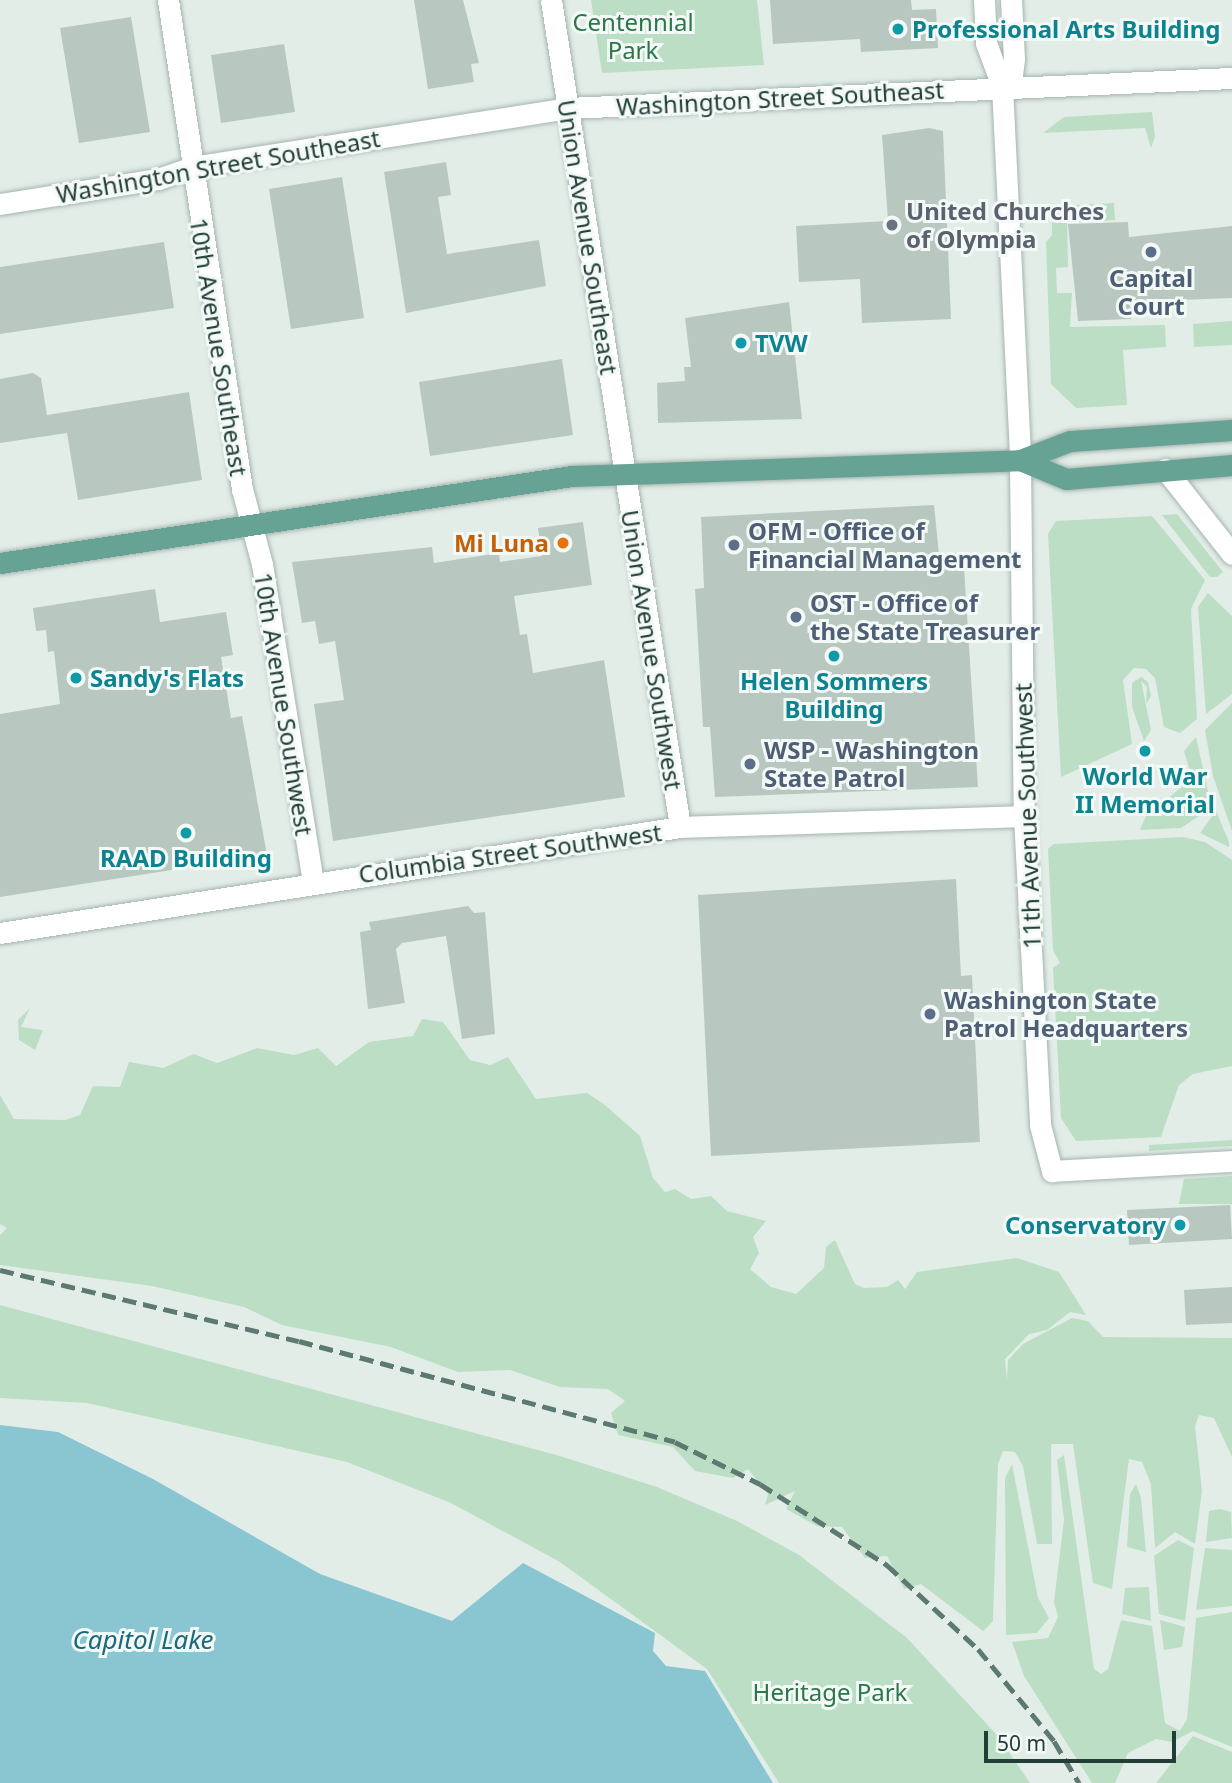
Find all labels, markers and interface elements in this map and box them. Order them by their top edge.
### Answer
park label: Centennial Park [572,8,694,64]
place label: Professional Arts Building [912,15,1220,43]
marker: Professional Arts Building [890,21,906,37]
street label: Washington Street Southeast [615,75,945,121]
street label: Union Avenue Southeast [552,98,624,376]
street label: Washington Street Southeast [54,123,382,209]
place label: United Churches of Olympia [906,197,1104,253]
street label: 10th Avenue Southeast [184,216,254,478]
marker: United Churches of Olympia [884,217,900,233]
marker: Capital Court [1143,244,1159,260]
place label: Capital Court [1109,264,1193,320]
place label: TVW [755,329,808,357]
marker: TVW [733,335,749,351]
street label: Union Avenue Southwest [616,508,688,792]
place label: OFM - Office of Financial Management [748,517,1021,573]
place label: Mi Luna [454,529,549,557]
marker: Mi Luna [555,535,571,551]
marker: OFM - Office of Financial Management [726,537,742,553]
street label: 10th Avenue Southwest [249,570,319,838]
place label: OST - Office of the State Treasurer [810,589,1040,645]
marker: OST - Office of the State Treasurer [788,609,804,625]
marker: Helen Sommers Building [826,648,842,664]
place label: Sandy's Flats [90,664,244,692]
place label: Helen Sommers Building [740,667,928,723]
marker: Sandy's Flats [68,670,84,686]
street label: 11th Avenue Southwest [1008,682,1046,950]
place label: WSP - Washington State Patrol [764,736,979,792]
marker: World War II Memorial [1137,743,1153,759]
marker: WSP - Washington State Patrol [742,756,758,772]
place label: World War II Memorial [1075,762,1215,818]
street label: Columbia Street Southwest [357,817,663,889]
marker: RAAD Building [178,825,194,841]
place label: RAAD Building [100,844,272,872]
place label: Washington State Patrol Headquarters [944,986,1188,1042]
marker: Washington State Patrol Headquarters [922,1006,938,1022]
place label: Conservatory [1005,1211,1166,1239]
marker: Conservatory [1172,1217,1188,1233]
water label: Capitol Lake [72,1624,214,1656]
park label: Heritage Park [753,1678,907,1706]
scale bar [987,1716,1180,1760]
text: 50 m [997,1729,1046,1757]

